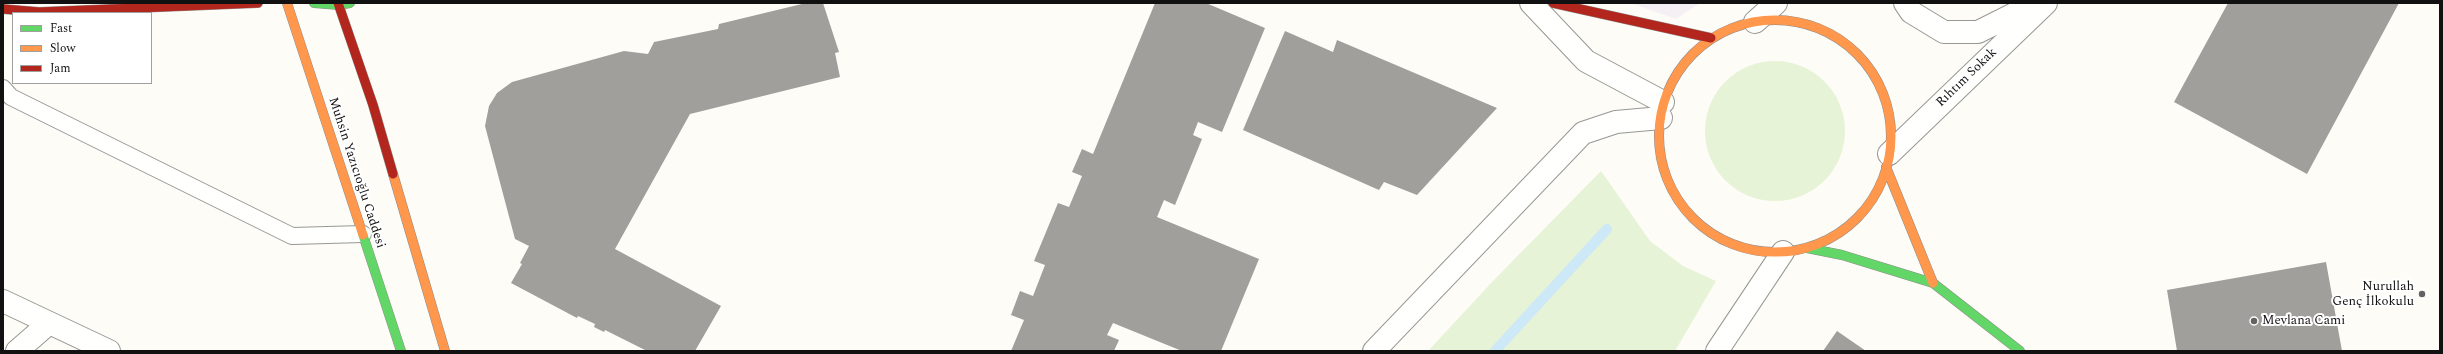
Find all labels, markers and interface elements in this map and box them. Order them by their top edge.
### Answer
legend [12,12,152,84]
text: Fast [50,19,72,38]
text: Slow [50,39,75,58]
street label: Rıhtım Sokak [1933,45,2001,111]
text: Jam [50,59,71,78]
street label: Muhsin Yazıcıoğlu Caddesi [324,96,388,250]
place label: Nurullah Genç İlkokulu [2332,279,2414,310]
marker: Nurullah Genç İlkokulu [2417,289,2427,299]
place label: Mevlana Cami [2262,313,2345,329]
marker: Mevlana Cami [2249,316,2259,326]

